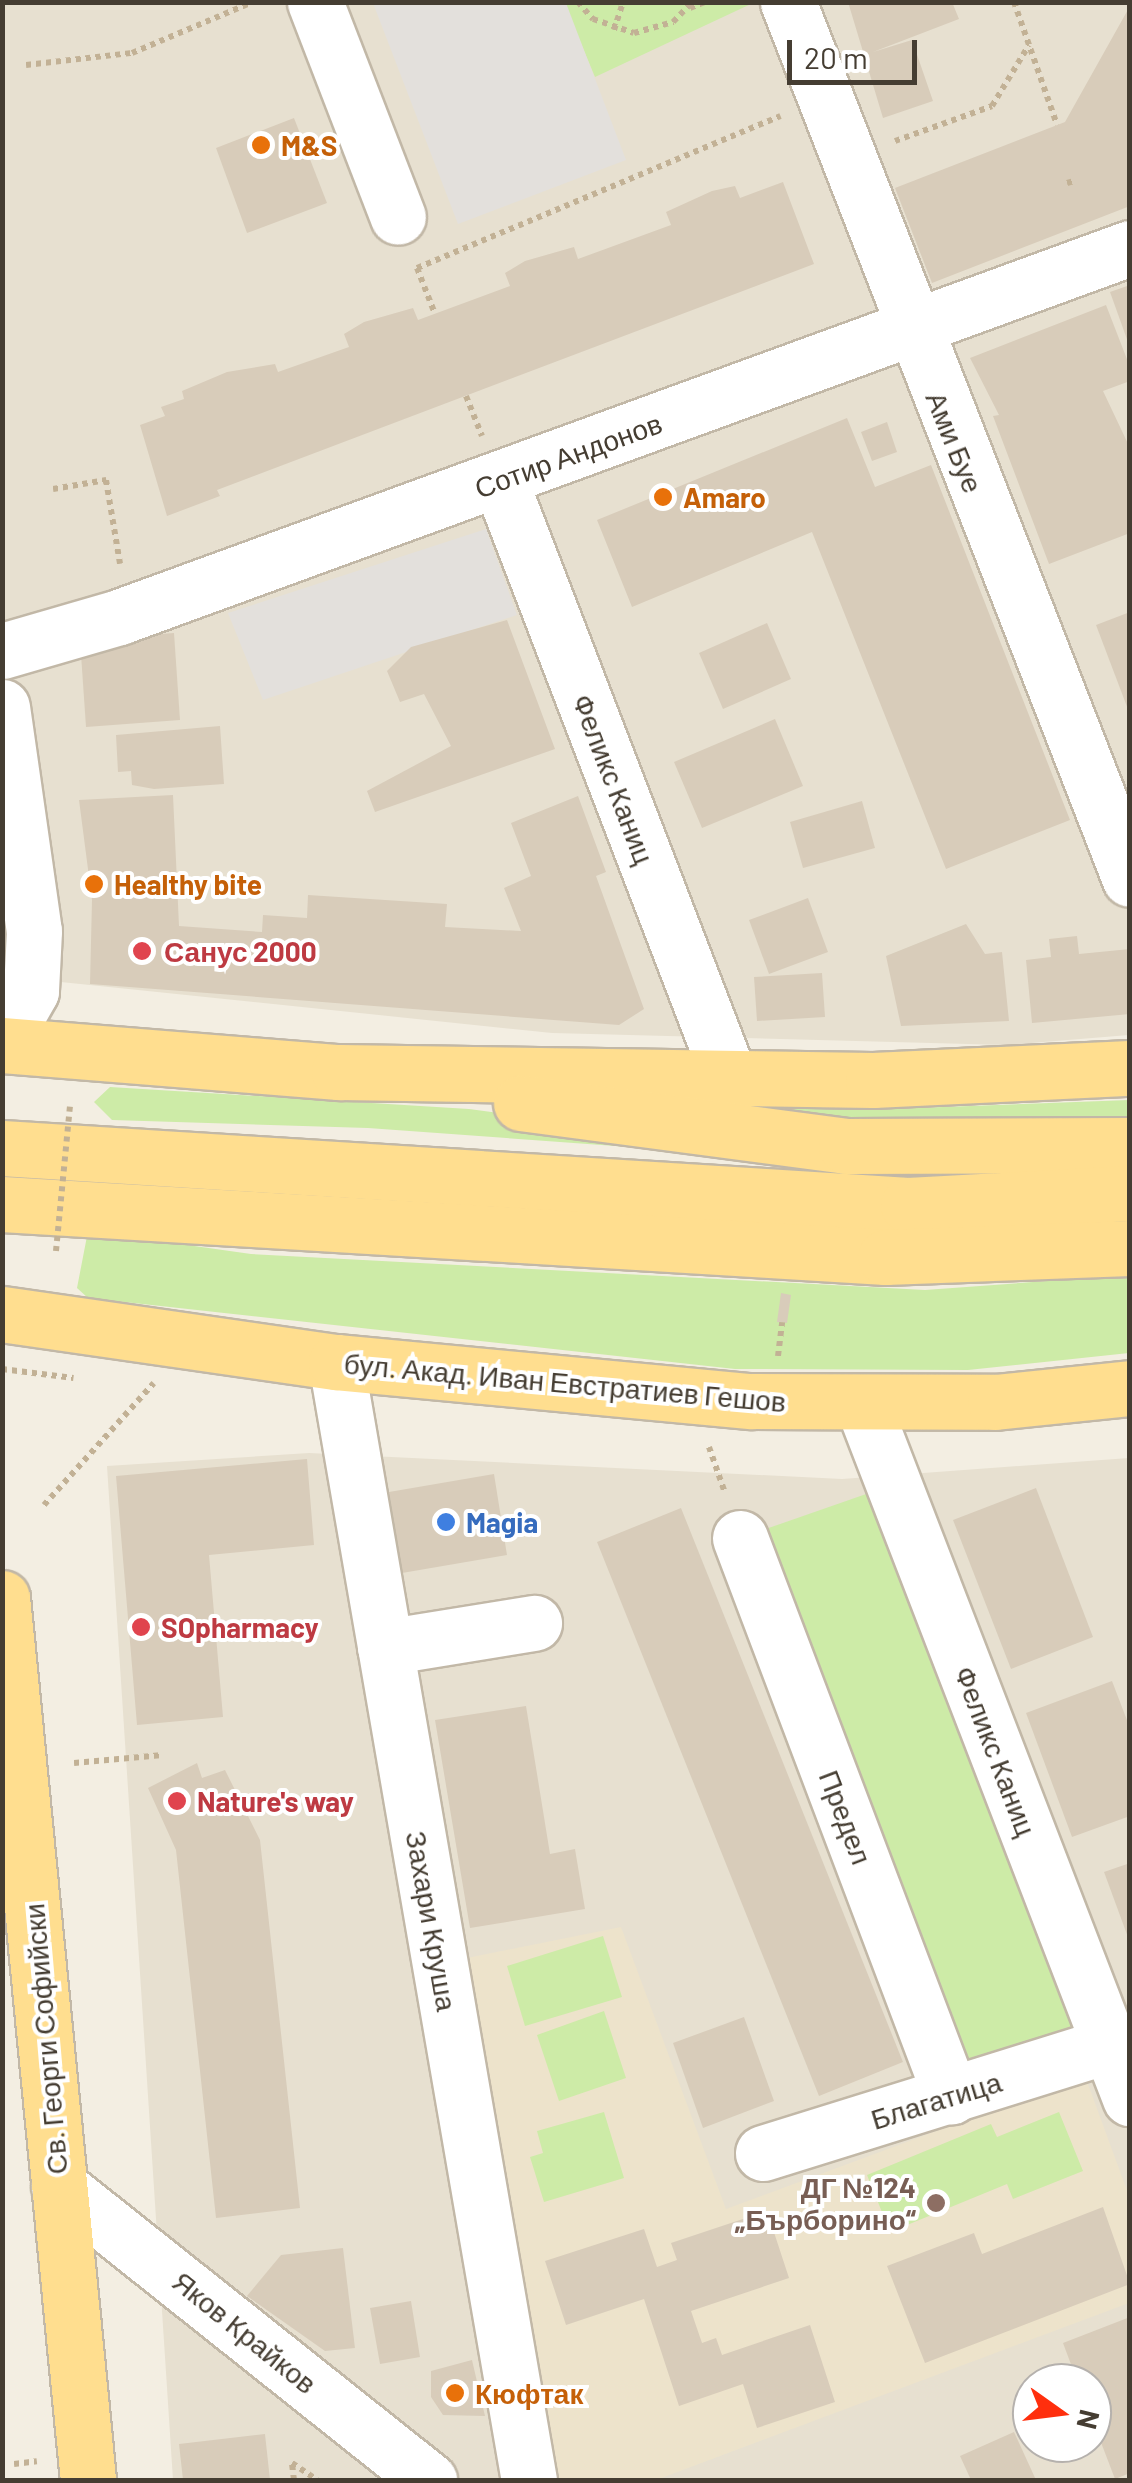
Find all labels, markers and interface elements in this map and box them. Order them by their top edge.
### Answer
scale bar [792,20,922,82]
text: 20 m [804,39,868,75]
place label: M&S [281,128,337,162]
marker: M&S [250,134,272,156]
street label: Ами Буе [920,386,990,498]
street label: Сотир Андонов [470,406,666,504]
place label: Amaro [683,480,766,514]
marker: Amaro [652,486,674,508]
street label: Феликс Каниц [566,689,662,869]
place label: Healthy bite [114,867,262,901]
marker: Healthy bite [83,873,105,895]
place label: Санус 2000 [164,934,317,968]
marker: Санус 2000 [129,938,155,964]
street label: бул. Акад. Иван Евстратиев Гешов [343,1346,787,1418]
place label: Magia [466,1505,538,1539]
marker: Magia [435,1511,457,1533]
place label: SOpharmacy [161,1610,319,1644]
marker: SOpharmacy [130,1616,152,1638]
street label: Феликс Каниц [948,1661,1044,1841]
street label: Предел [813,1765,879,1869]
place label: Nature's way [197,1784,354,1818]
marker: Nature's way [166,1790,188,1812]
street label: Захари Круша [400,1828,464,2014]
street label: Св. Георги Софийски [16,1902,74,2176]
street label: Благатица [867,2064,1005,2136]
place label: ДГ №124 „Бърборино“ [735,2170,916,2236]
marker: ДГ №124 „Бърборино“ [925,2192,947,2214]
street label: Яков Крайков [166,2264,324,2400]
north arrow [1012,2363,1112,2463]
place label: Кюфтак [475,2376,583,2410]
marker: Кюфтак [444,2382,466,2404]
text: N [1070,2407,1108,2433]

